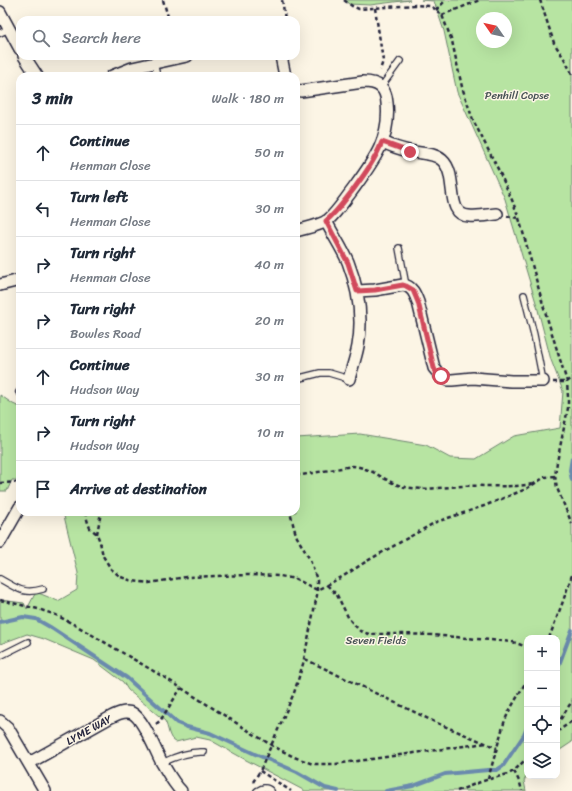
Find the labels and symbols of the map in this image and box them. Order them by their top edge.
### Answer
north arrow [476,12,512,48]
park label: Penhill Copse [485,86,550,105]
route end [401,143,419,161]
route start [432,367,450,385]
park label: Seven Fields [346,631,407,650]
street label: LYME WAY [63,709,116,750]

